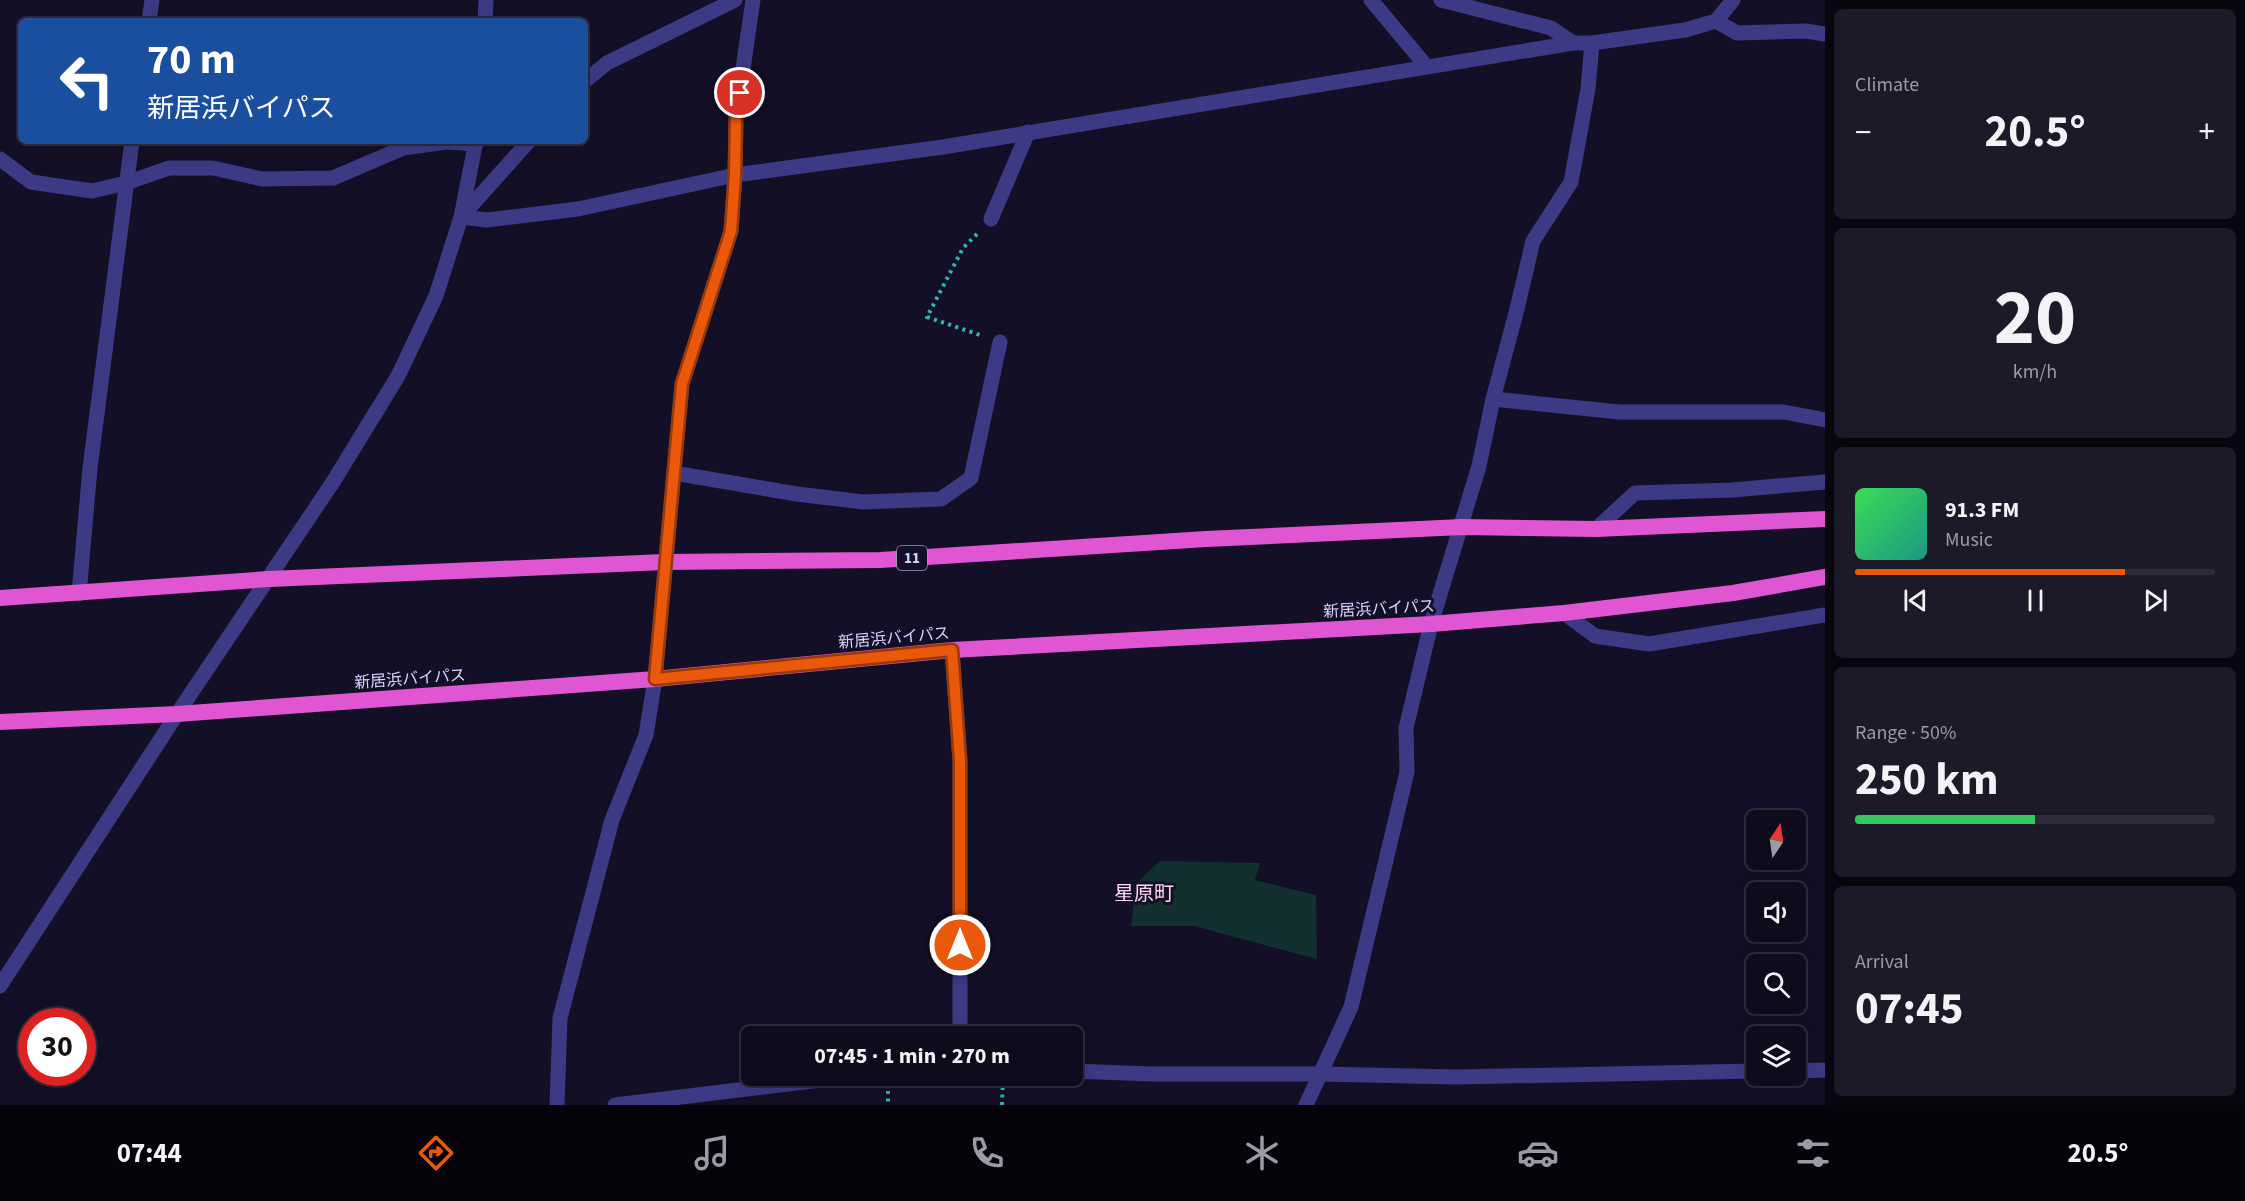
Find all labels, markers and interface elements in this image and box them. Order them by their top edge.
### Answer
text: 70 m [147,30,236,90]
icon: left [48,42,126,120]
pin [714,67,765,118]
text: Climate [1855,71,1919,99]
icon: arrive [723,76,756,109]
text: 新居浜バイパス [147,89,335,128]
text: 20.5° [1984,100,2086,164]
text: − [1855,109,1871,156]
text: + [2199,109,2215,156]
text: 20 [1994,263,2076,374]
text: km/h [2013,358,2057,386]
text: 91.3 FM [1945,494,2019,526]
text: Music [1945,526,1993,554]
road number: 11 [897,546,927,570]
icon: previous [1899,584,1932,617]
icon: pause [2019,584,2052,617]
icon: next [2139,584,2172,617]
street label: 新居浜バイパス [1323,595,1435,623]
street label: 新居浜バイパス [837,622,951,654]
street label: 新居浜バイパス [354,664,466,694]
text: Range · 50% [1855,719,1956,747]
text: 250 km [1855,748,1999,812]
north arrow [1746,810,1806,870]
map controls [1746,810,1806,1086]
district label: 星原町 [1114,880,1174,908]
button: sound [1746,882,1806,942]
position arrow [928,913,992,977]
text: Arrival [1855,948,1909,976]
button: search [1746,954,1806,1014]
text: 07:45 [1855,977,1964,1041]
speed limit sign: 30 [18,1008,96,1086]
button: layers [1746,1026,1806,1086]
text: 07:45 · 1 min · 270 m [814,1040,1010,1072]
icon: directions [415,1132,457,1174]
icon: music [691,1132,733,1174]
icon: phone [966,1132,1008,1174]
icon: climate [1241,1132,1283,1174]
icon: car [1517,1132,1559,1174]
icon: filters [1792,1132,1834,1174]
text: 07:44 [117,1134,182,1173]
text: 20.5° [2068,1134,2128,1173]

